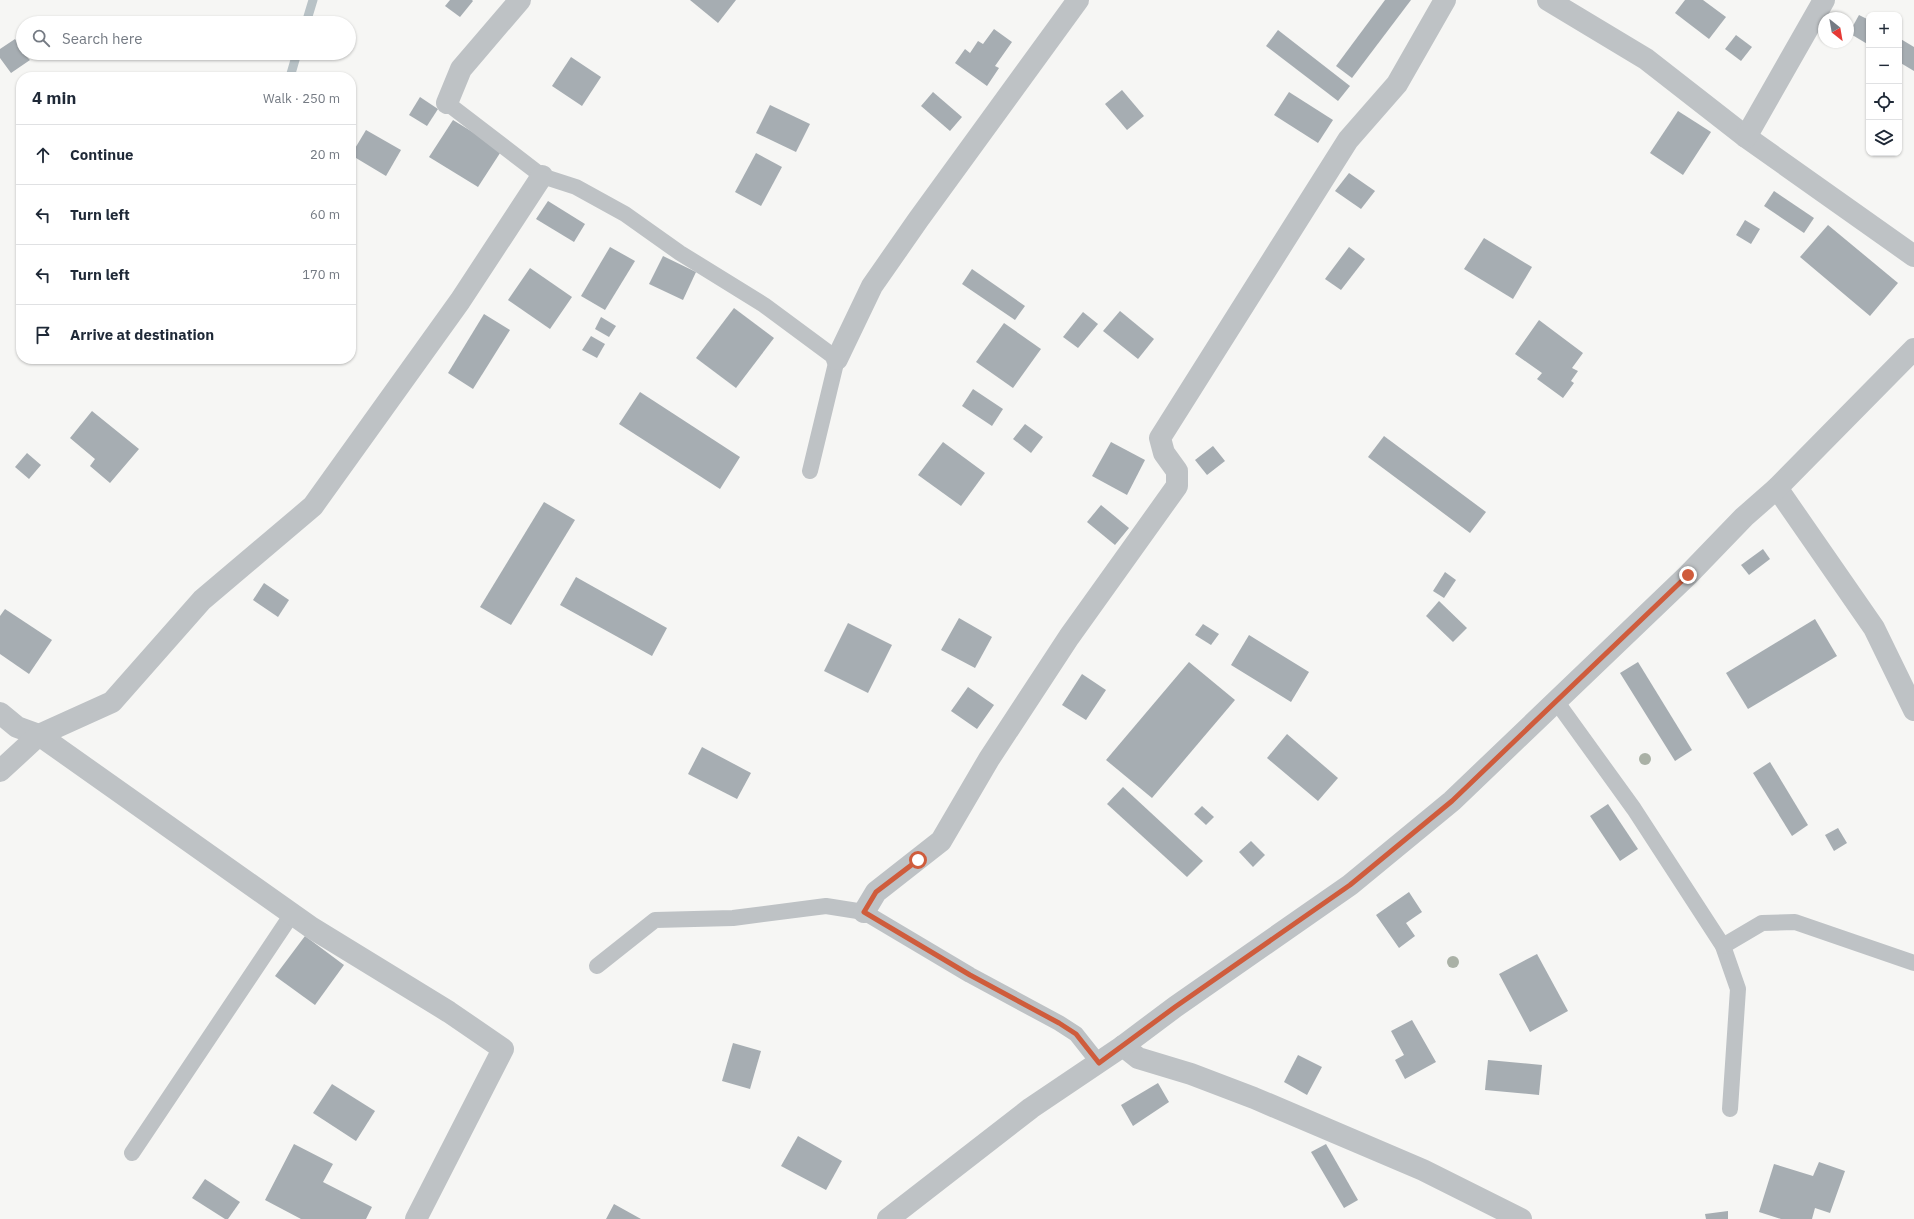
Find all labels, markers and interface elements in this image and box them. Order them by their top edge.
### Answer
north arrow [1818,12,1854,48]
map controls [1866,12,1902,156]
button: + [1866,12,1902,48]
search box [16,16,356,60]
icon: search [30,27,52,49]
text: Search here [62,29,142,48]
button: − [1866,48,1902,84]
button: locate [1866,84,1902,120]
text: 4 min [32,87,76,109]
text: Walk · 250 m [263,90,340,107]
button: layers [1866,120,1902,156]
icon: ahead [32,144,54,166]
text: Continue [70,145,134,164]
text: 20 m [310,146,340,163]
icon: left [32,204,54,226]
text: Turn left [70,205,130,224]
text: 60 m [310,206,340,223]
icon: left [32,264,54,286]
text: Turn left [70,265,130,284]
text: 170 m [302,266,340,283]
icon: arrive [32,324,54,346]
text: Arrive at destination [70,325,214,344]
route end [1679,566,1697,584]
route start [909,851,927,869]

